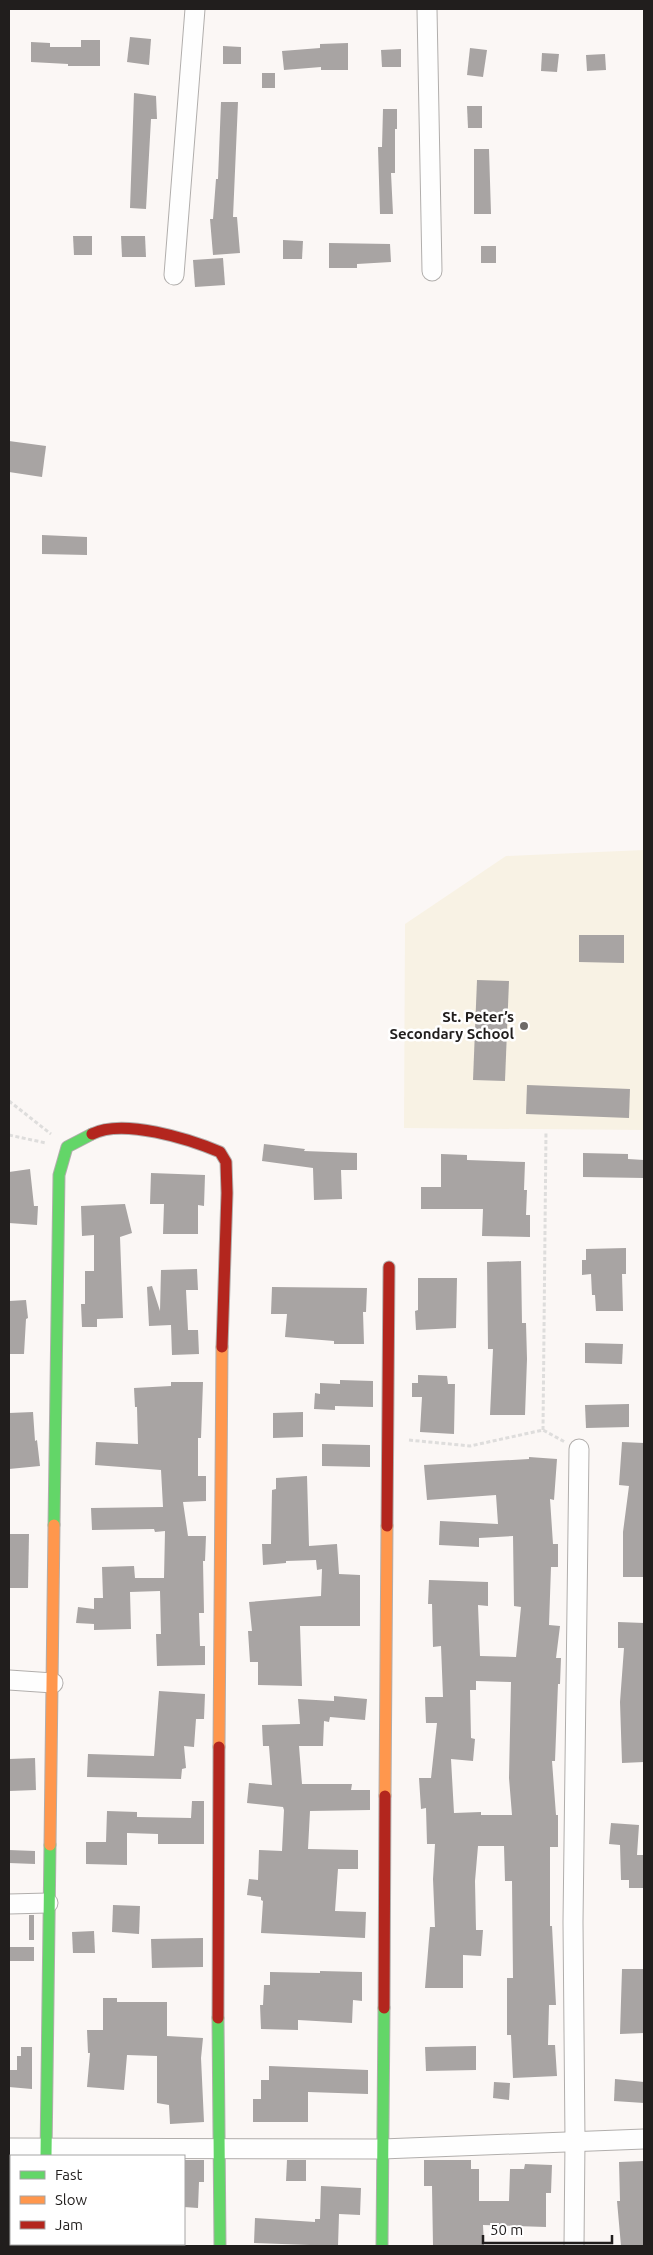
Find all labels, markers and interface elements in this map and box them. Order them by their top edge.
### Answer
place label: St. Peter’s Secondary School [389,1008,514,1042]
marker: St. Peter’s Secondary School [518,1020,530,1032]
legend [10,2155,185,2245]
text: Fast [55,2166,83,2183]
text: Slow [55,2191,88,2208]
scale bar [483,2212,612,2244]
text: Jam [55,2216,83,2233]
text: 50 m [490,2221,523,2238]

